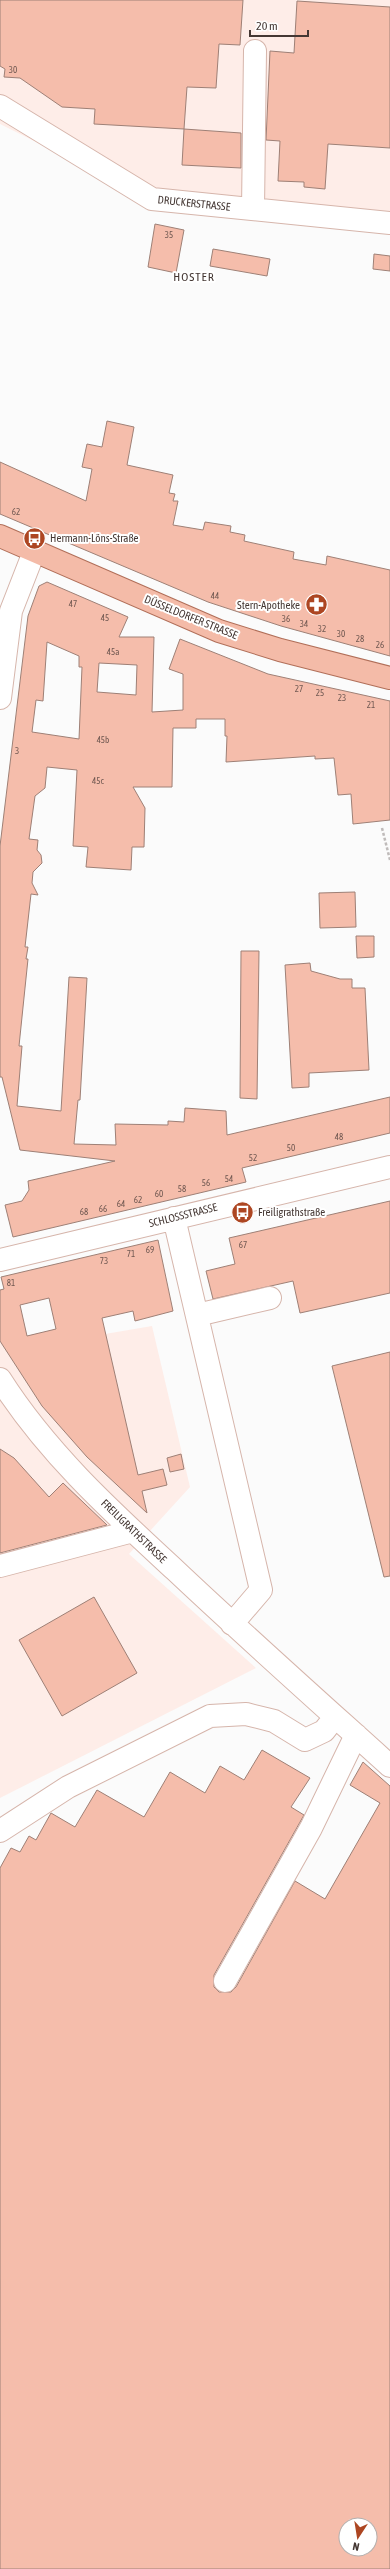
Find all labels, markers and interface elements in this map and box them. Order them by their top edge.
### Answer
scale bar [250,12,308,38]
text: 20 m [256,19,278,33]
house number: 30 [9,65,17,75]
street label: DRUCKERSTRASSE [157,193,231,213]
house number: 35 [165,230,173,240]
district label: HOSTER [173,270,215,284]
house number: 62 [12,507,20,517]
bus stop icon: Hermann-Löns-Straße [22,525,48,551]
place label: Hermann-Löns-Straße [50,532,139,544]
house number: 44 [211,591,219,601]
pharmacy icon: Stern-Apotheke [303,592,329,618]
street label: DÜSSELDORFER STRASSE [143,593,240,641]
house number: 47 [69,599,77,609]
place label: Stern-Apotheke [237,599,300,611]
house number: 45 [101,613,109,623]
house number: 36 [282,614,290,624]
house number: 34 [300,619,308,629]
house number: 32 [318,624,326,634]
house number: 30 [337,629,345,639]
house number: 28 [356,634,364,644]
house number: 26 [376,640,384,650]
house number: 45a [107,647,119,657]
house number: 27 [295,684,303,694]
house number: 25 [316,688,324,698]
house number: 23 [338,693,346,703]
house number: 21 [367,700,375,710]
house number: 45b [97,735,109,745]
house number: 3 [15,746,19,756]
house number: 45c [92,776,105,786]
house number: 48 [335,1132,343,1142]
house number: 50 [287,1143,295,1153]
house number: 52 [249,1153,257,1163]
house number: 54 [225,1174,233,1184]
house number: 56 [202,1178,210,1188]
house number: 58 [178,1184,186,1194]
house number: 60 [155,1189,163,1199]
house number: 62 [134,1195,142,1205]
house number: 64 [117,1199,125,1209]
bus stop icon: Freiligrathstraße [230,1199,256,1225]
street label: SCHLOSSSTRASSE [148,1201,219,1229]
house number: 66 [99,1204,107,1214]
place label: Freiligrathstraße [258,1206,325,1218]
house number: 68 [80,1207,88,1217]
house number: 67 [239,1240,247,1250]
house number: 69 [146,1245,154,1255]
house number: 71 [127,1249,135,1259]
house number: 73 [100,1256,108,1266]
house number: 81 [7,1278,15,1288]
street label: FREILIGRATHSTRASSE [99,1497,169,1565]
north arrow [338,2517,378,2557]
text: N [351,2540,360,2553]

